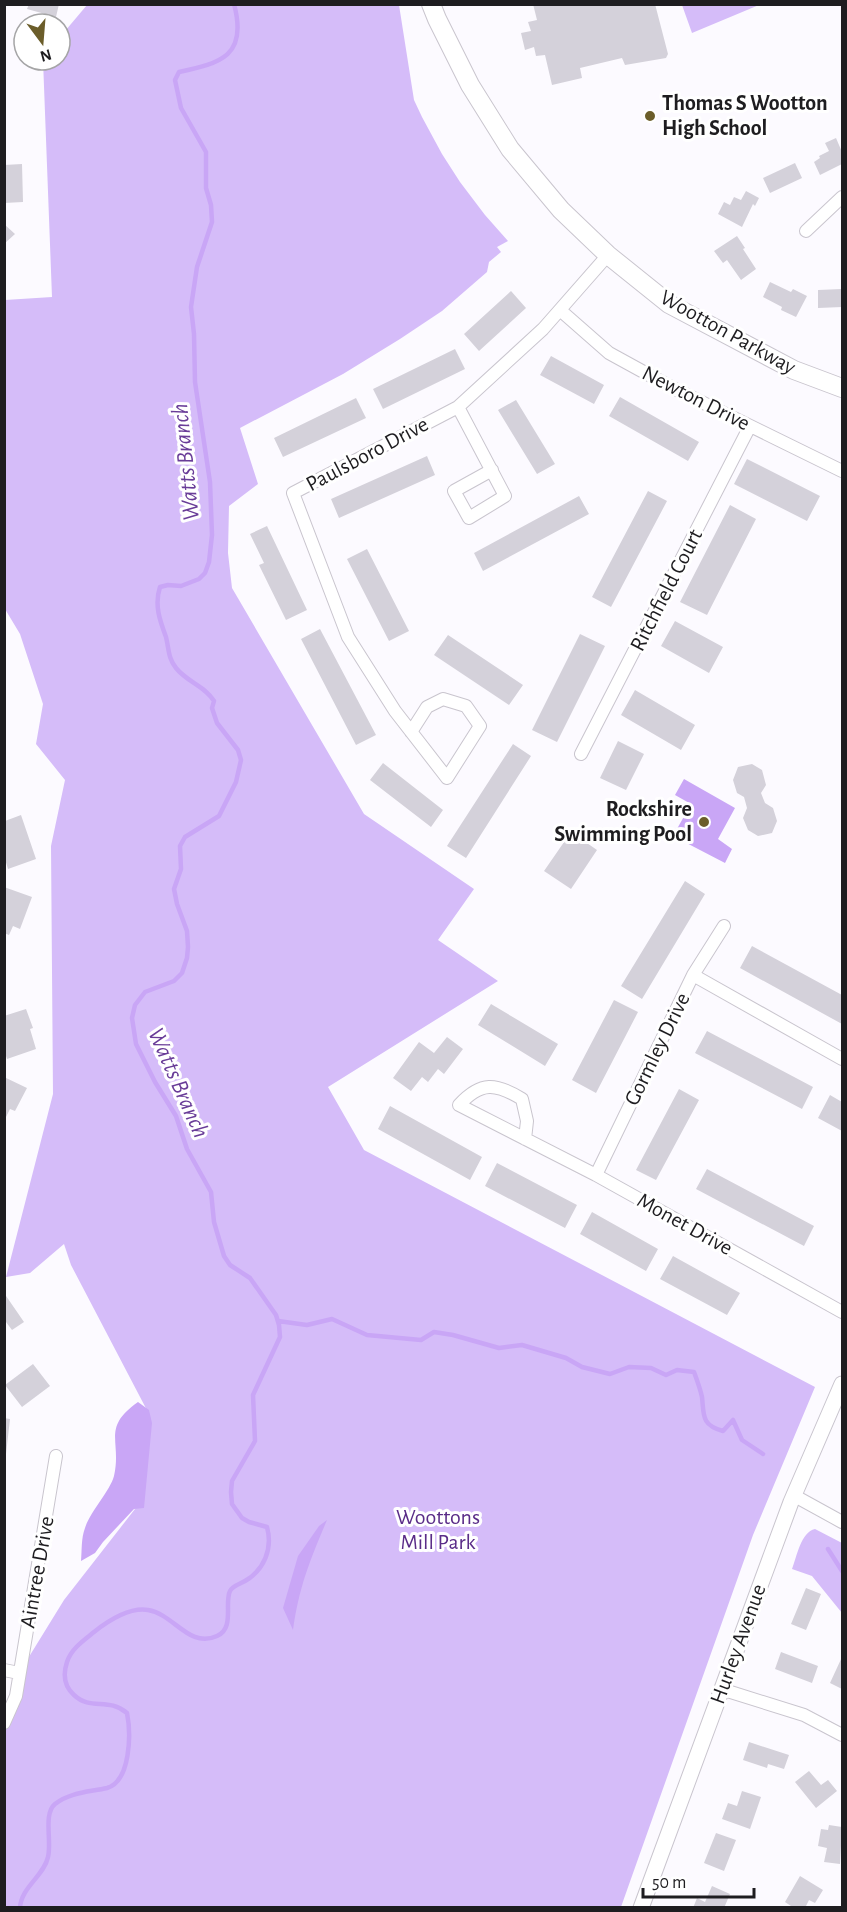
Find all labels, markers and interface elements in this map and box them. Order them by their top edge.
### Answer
north arrow [12,12,72,72]
text: N [38,46,53,65]
place label: Thomas S Wootton High School [662,92,828,139]
marker: Thomas S Wootton High School [643,109,657,123]
street label: Wootton Parkway [657,286,800,379]
street label: Newton Drive [639,362,753,434]
water label: Watts Branch [168,402,204,522]
street label: Paulsboro Drive [302,413,432,495]
street label: Ritchfield Court [626,525,706,655]
place label: Rockshire Swimming Pool [554,798,692,845]
marker: Rockshire Swimming Pool [697,815,711,829]
street label: Gormley Drive [620,989,694,1109]
water label: Watts Branch [143,1024,213,1142]
street label: Monet Drive [634,1189,736,1259]
park label: Woottons Mill Park [396,1506,480,1553]
street label: Aintree Drive [16,1514,58,1630]
street label: Hurley Avenue [706,1581,770,1707]
scale bar [643,1861,754,1899]
text: 50 m [652,1874,686,1892]

